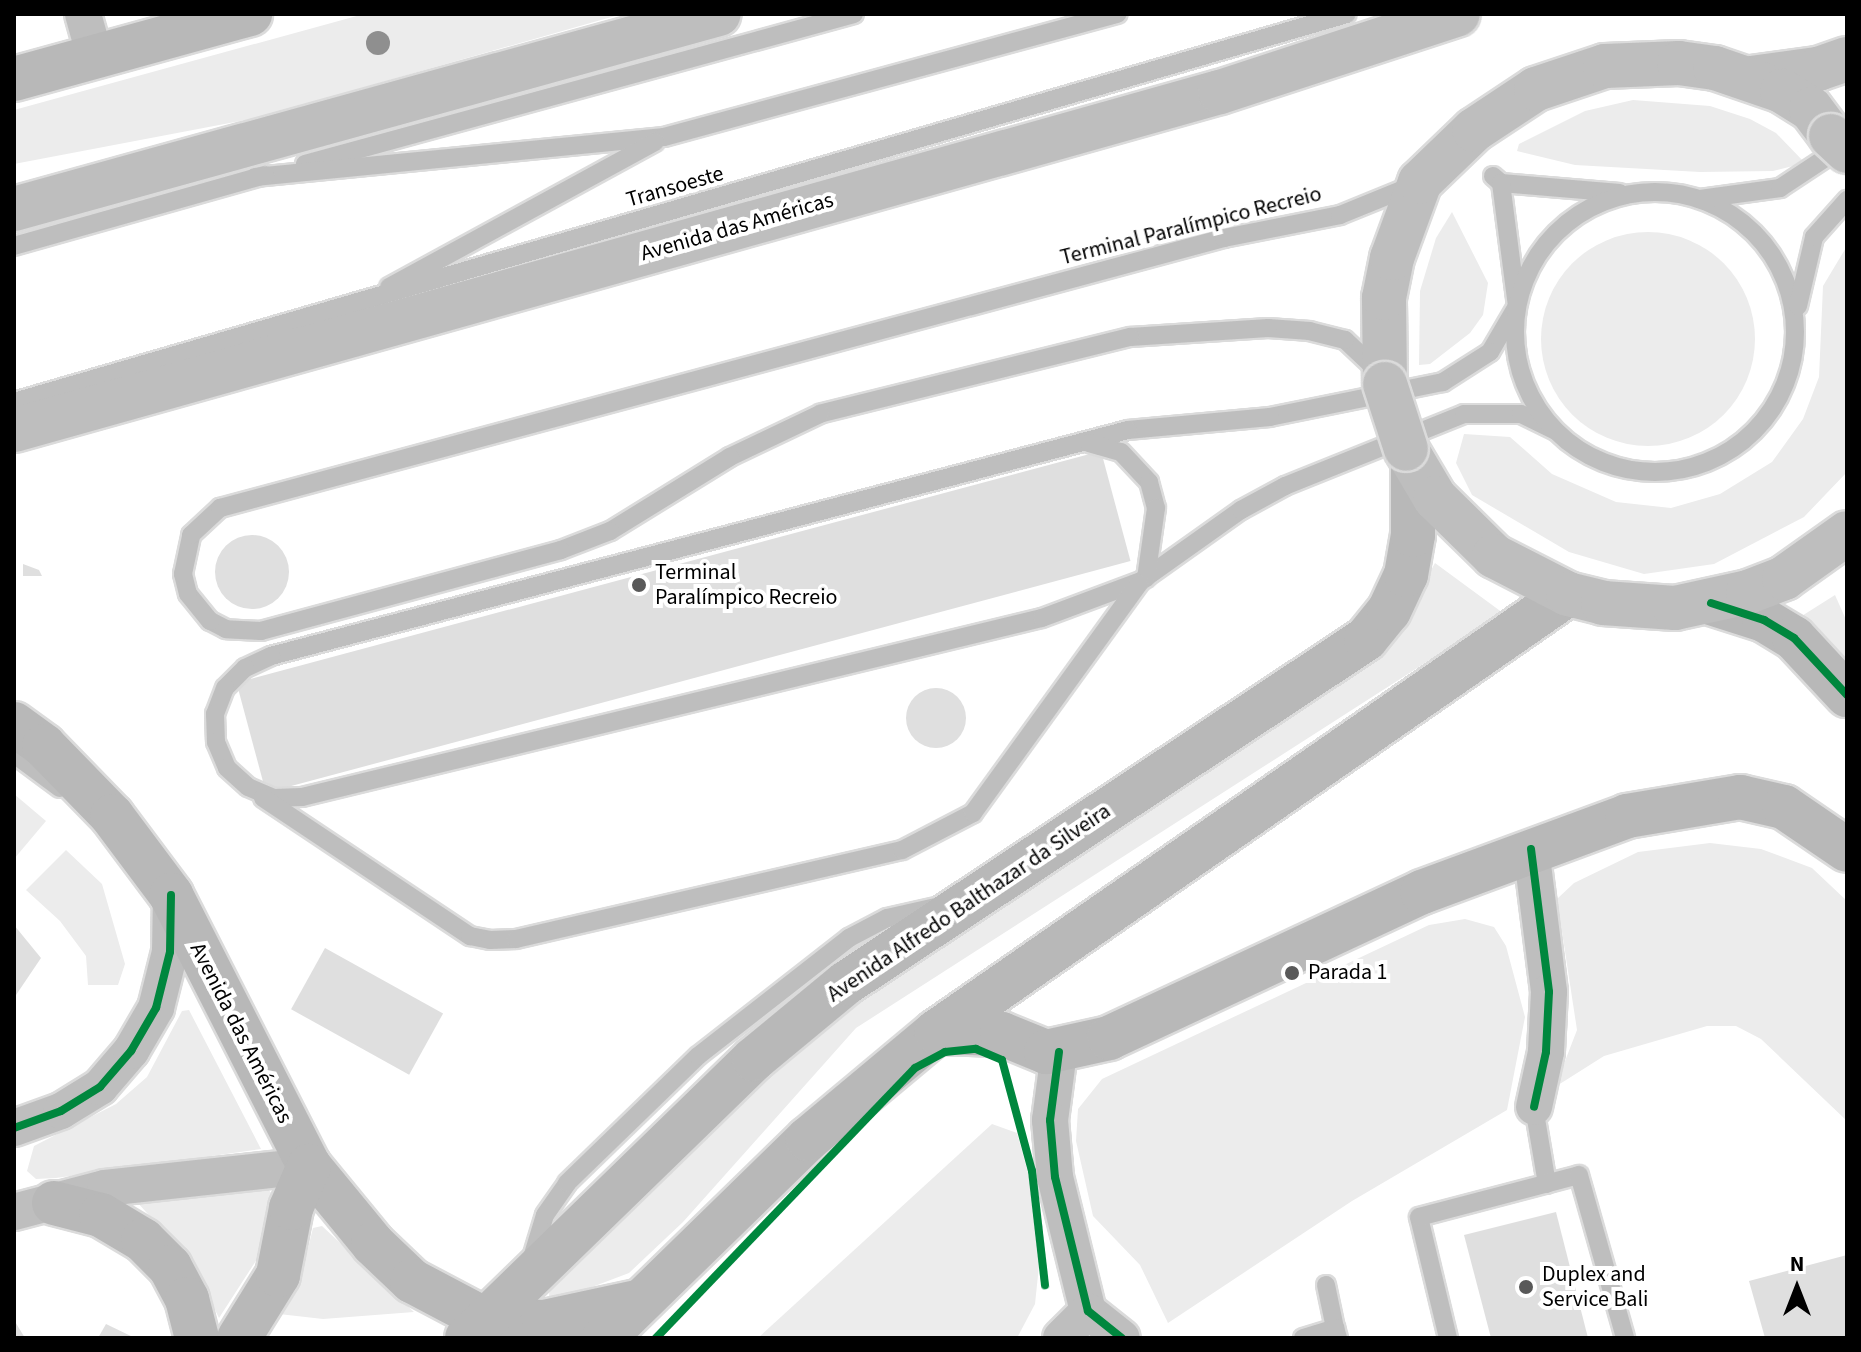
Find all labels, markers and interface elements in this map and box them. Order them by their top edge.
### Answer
street label: Transoeste [623,161,727,213]
street label: Terminal Paralímpico Recreio [1058,181,1324,271]
street label: Avenida das Américas [638,187,836,267]
place label: Terminal Paralímpico Recreio [655,559,837,610]
marker: Terminal Paralímpico Recreio [630,576,648,594]
street label: Avenida Alfredo Balthazar da Silveira [822,798,1116,1008]
street label: Avenida das Américas [184,938,298,1128]
place label: Parada 1 [1308,960,1387,986]
marker: Parada 1 [1283,964,1301,982]
north arrow [1757,1248,1837,1328]
text: N [1790,1248,1804,1280]
place label: Duplex and Service Bali [1542,1261,1648,1312]
marker: Duplex and Service Bali [1517,1278,1535,1296]

